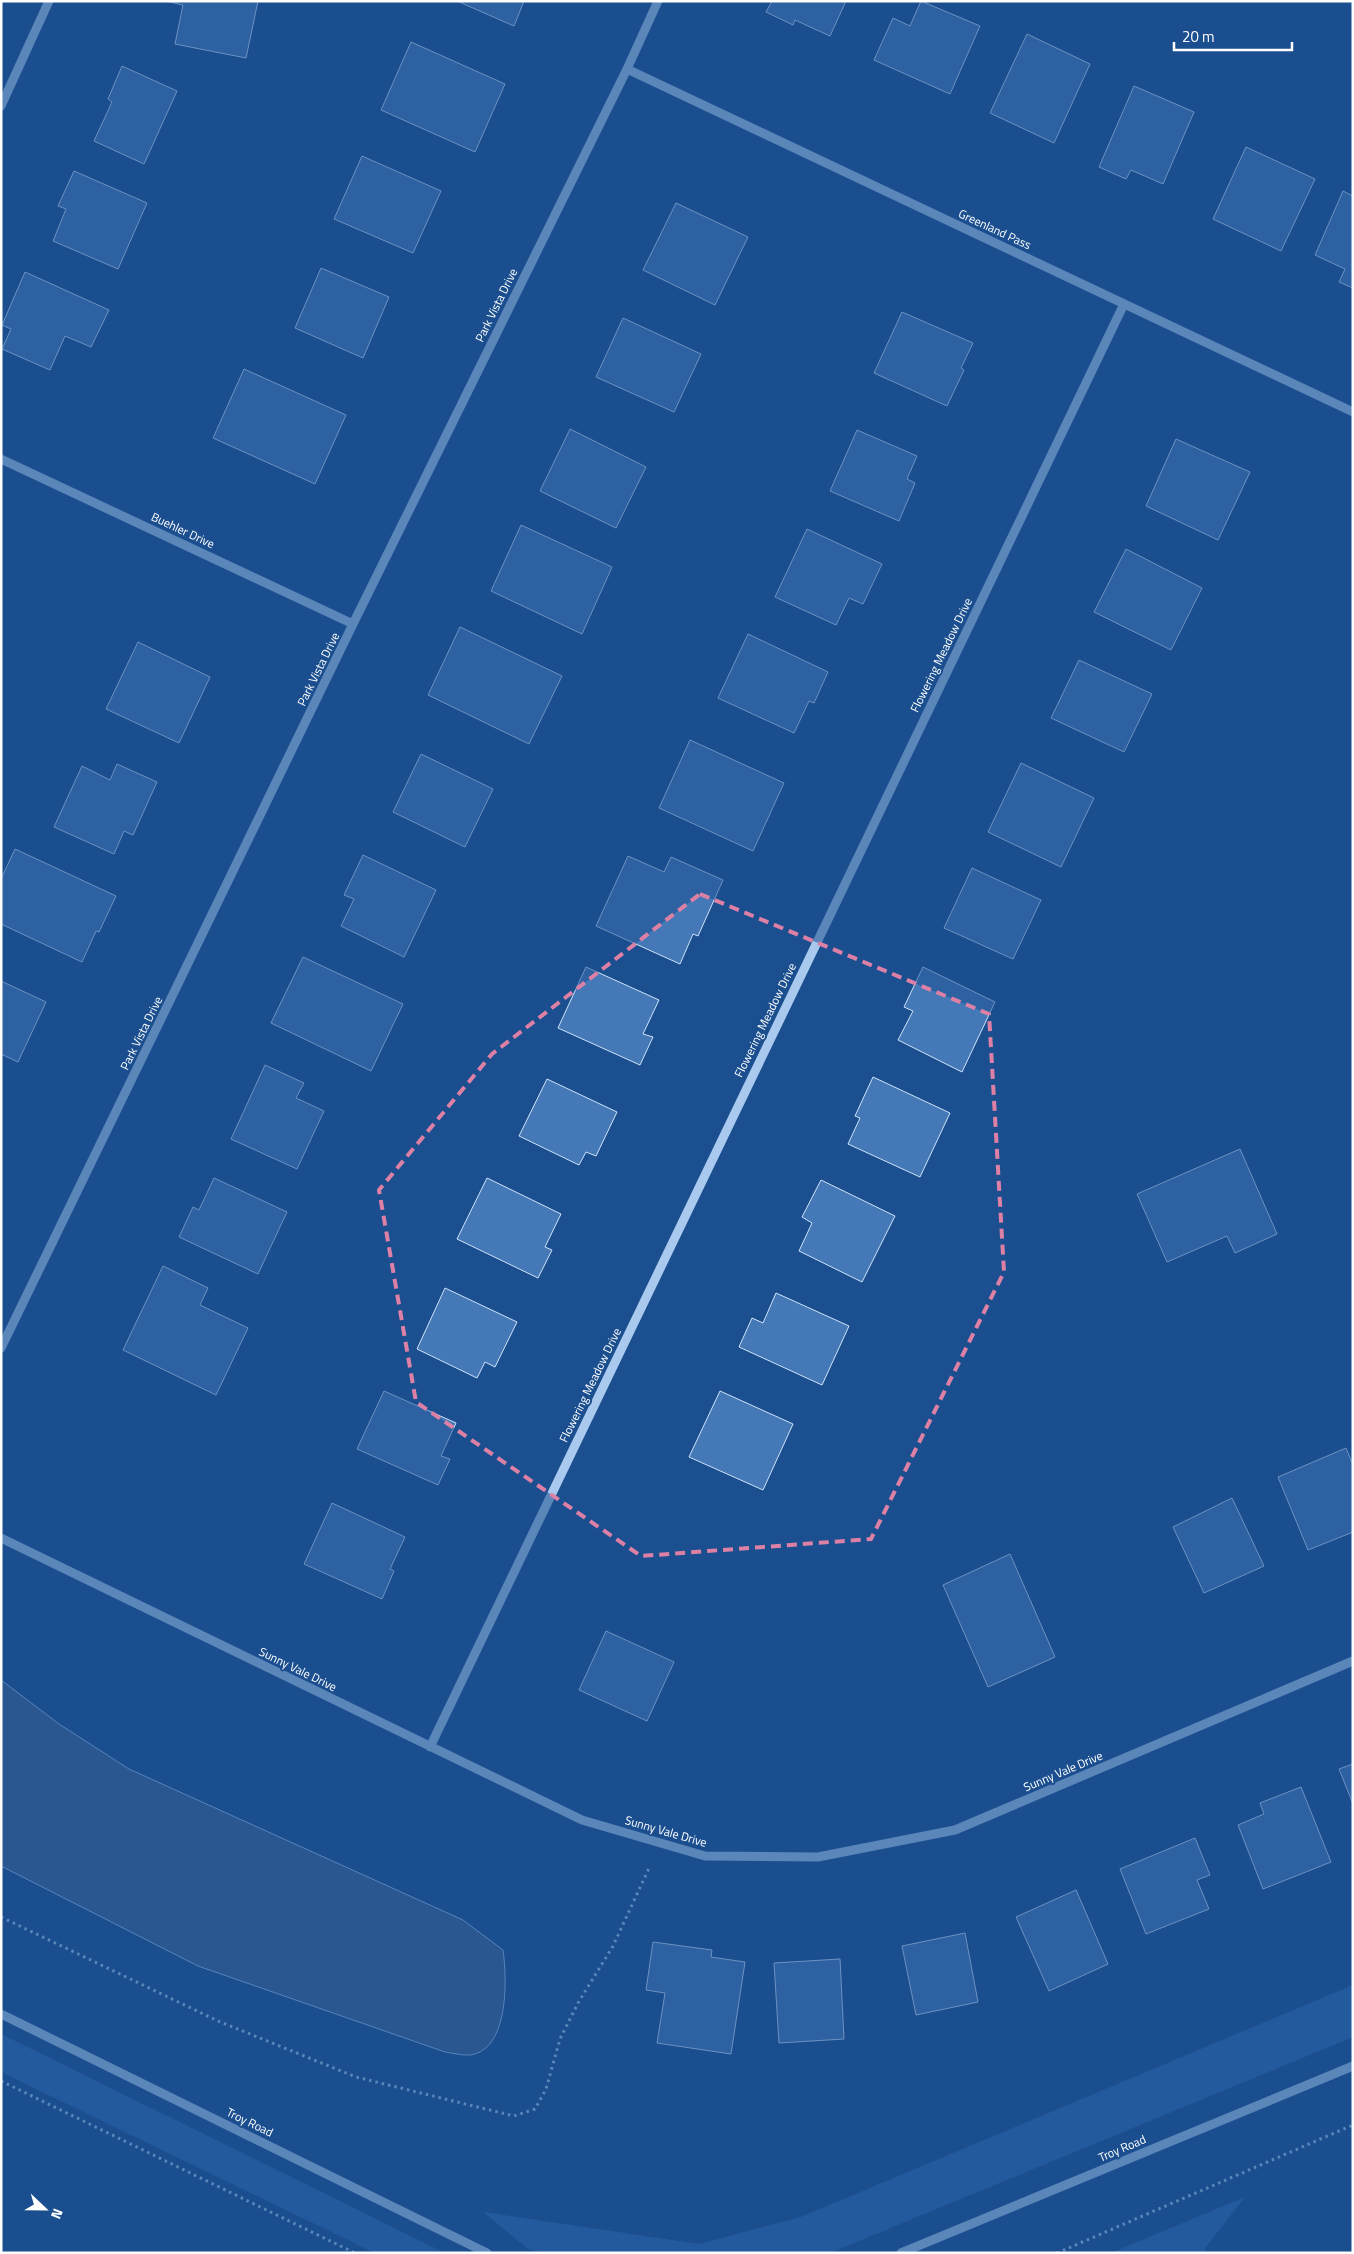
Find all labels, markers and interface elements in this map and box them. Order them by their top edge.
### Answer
scale bar [1174,20,1292,52]
text: 20 m [1182,25,1215,48]
street label: Greenland Pass [955,204,1035,254]
street label: Park Vista Drive [470,265,522,345]
street label: Buehler Drive [148,507,218,553]
street label: Flowering Meadow Drive [905,595,977,715]
street label: Park Vista Drive [292,629,344,709]
street label: Flowering Meadow Drive [729,960,801,1080]
street label: Park Vista Drive [115,993,167,1073]
street label: Flowering Meadow Drive [554,1325,626,1445]
street label: Sunny Vale Drive [256,1642,340,1696]
street label: Sunny Vale Drive [1020,1746,1106,1796]
street label: Sunny Vale Drive [623,1810,709,1852]
street label: Troy Road [223,2103,277,2141]
street label: Troy Road [1095,2129,1149,2167]
north arrow [20,2184,70,2234]
text: N [46,2206,69,2222]

